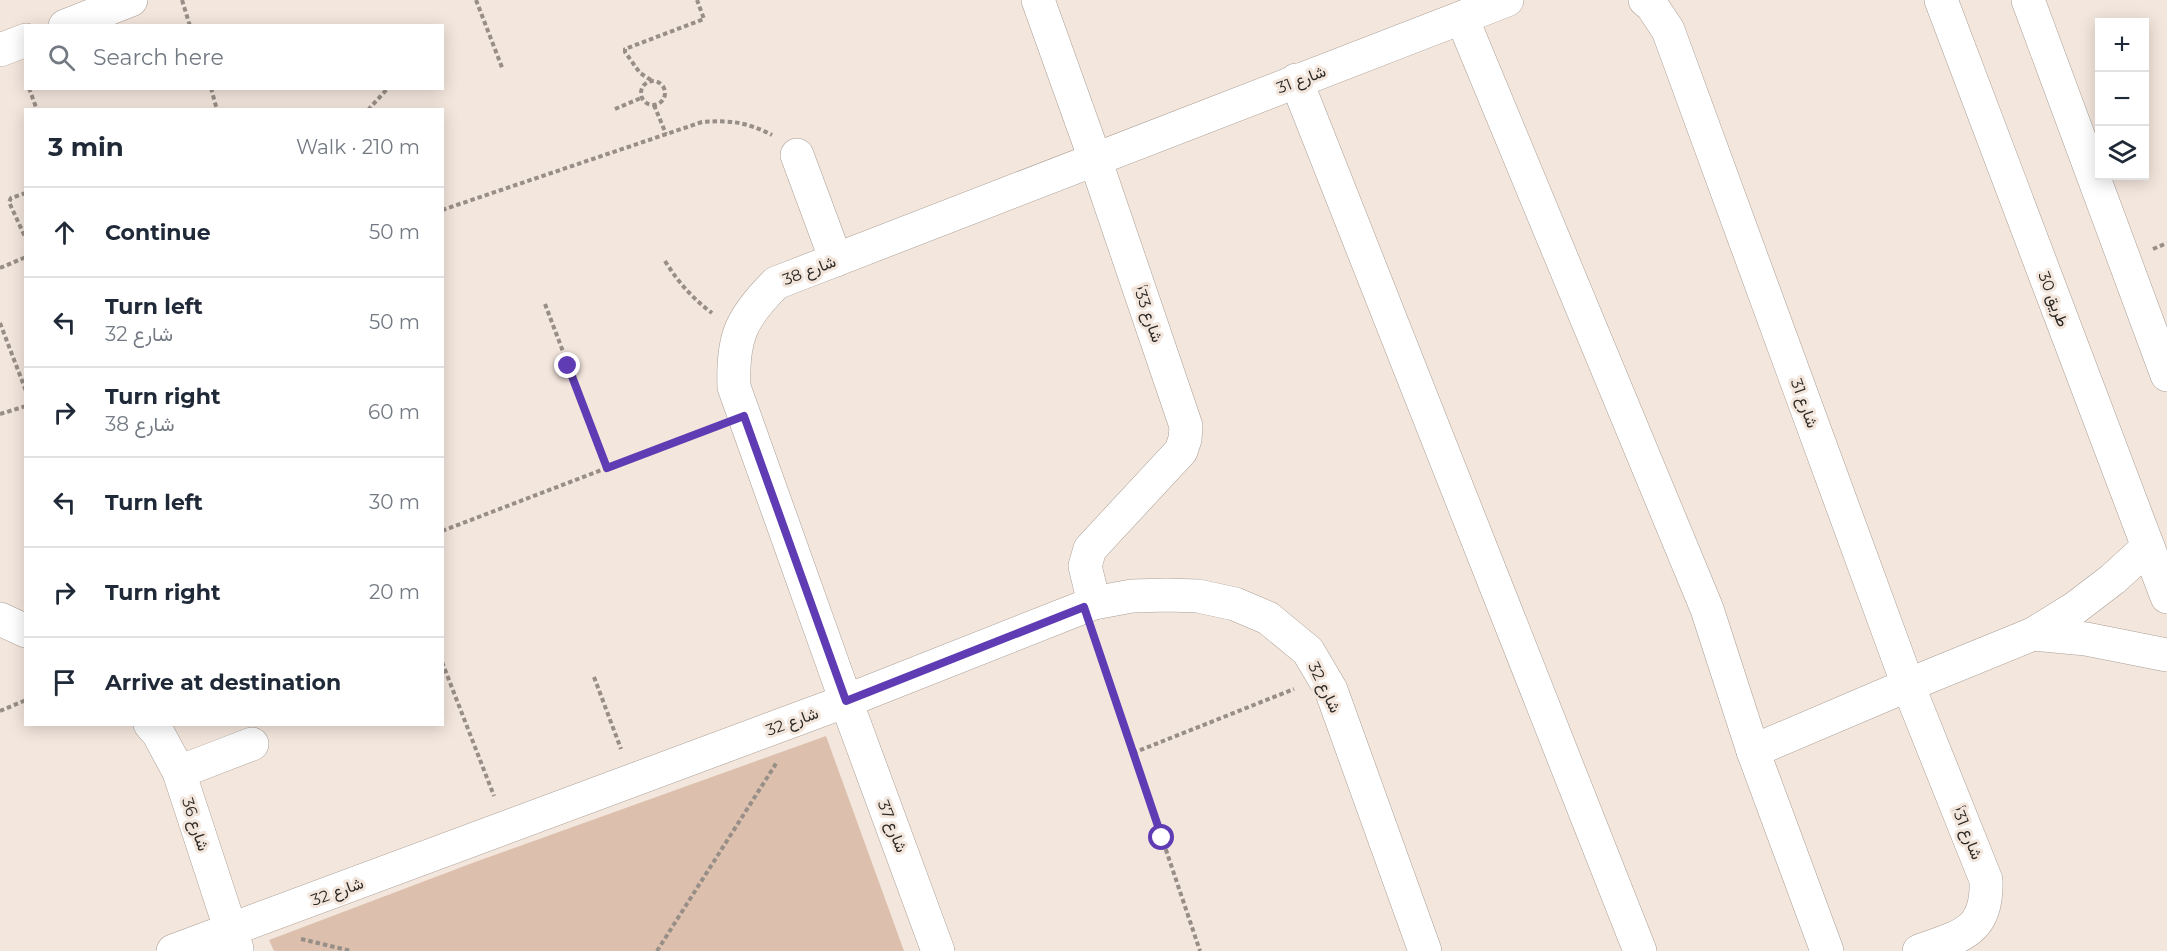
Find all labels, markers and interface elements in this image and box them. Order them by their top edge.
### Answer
map controls [2095,18,2149,180]
button: + [2095,18,2149,72]
search box [24,24,444,90]
icon: search [45,41,78,74]
text: Search here [93,44,224,71]
street label: شارع 31 [1274,61,1329,99]
button: − [2095,72,2149,126]
button: layers [2095,126,2149,180]
text: 3 min [48,131,124,163]
text: Walk · 210 m [296,135,420,159]
icon: ahead [48,216,81,249]
text: Continue [105,219,211,246]
text: 50 m [369,220,420,244]
street label: شارع 38 [780,252,839,291]
street label: طريق 30 [2033,269,2073,330]
street label: شارع 33أ [1128,284,1167,345]
text: Turn left [105,293,203,320]
icon: left [48,306,81,339]
text: 50 m [369,310,420,334]
text: شارع 32 [105,322,173,346]
route end [554,352,580,378]
street label: شارع 31 [1785,376,1822,431]
text: Turn right [105,383,220,410]
icon: right [48,396,81,429]
text: 60 m [368,400,420,424]
text: شارع 38 [105,412,175,436]
icon: left [48,486,81,519]
text: Turn left [105,489,203,516]
text: 30 m [369,490,420,514]
icon: right [48,576,81,609]
text: Turn right [105,579,220,606]
text: 20 m [369,580,420,604]
street label: شارع 32 [1302,659,1345,717]
icon: arrive [48,666,81,699]
text: Arrive at destination [105,669,341,696]
street label: شارع 32 [763,703,822,742]
street label: شارع 36 [176,795,213,854]
street label: شارع 37 [872,797,911,856]
street label: شارع 31أ [1947,804,1987,863]
route start [1148,824,1174,850]
street label: شارع 32 [308,873,367,912]

